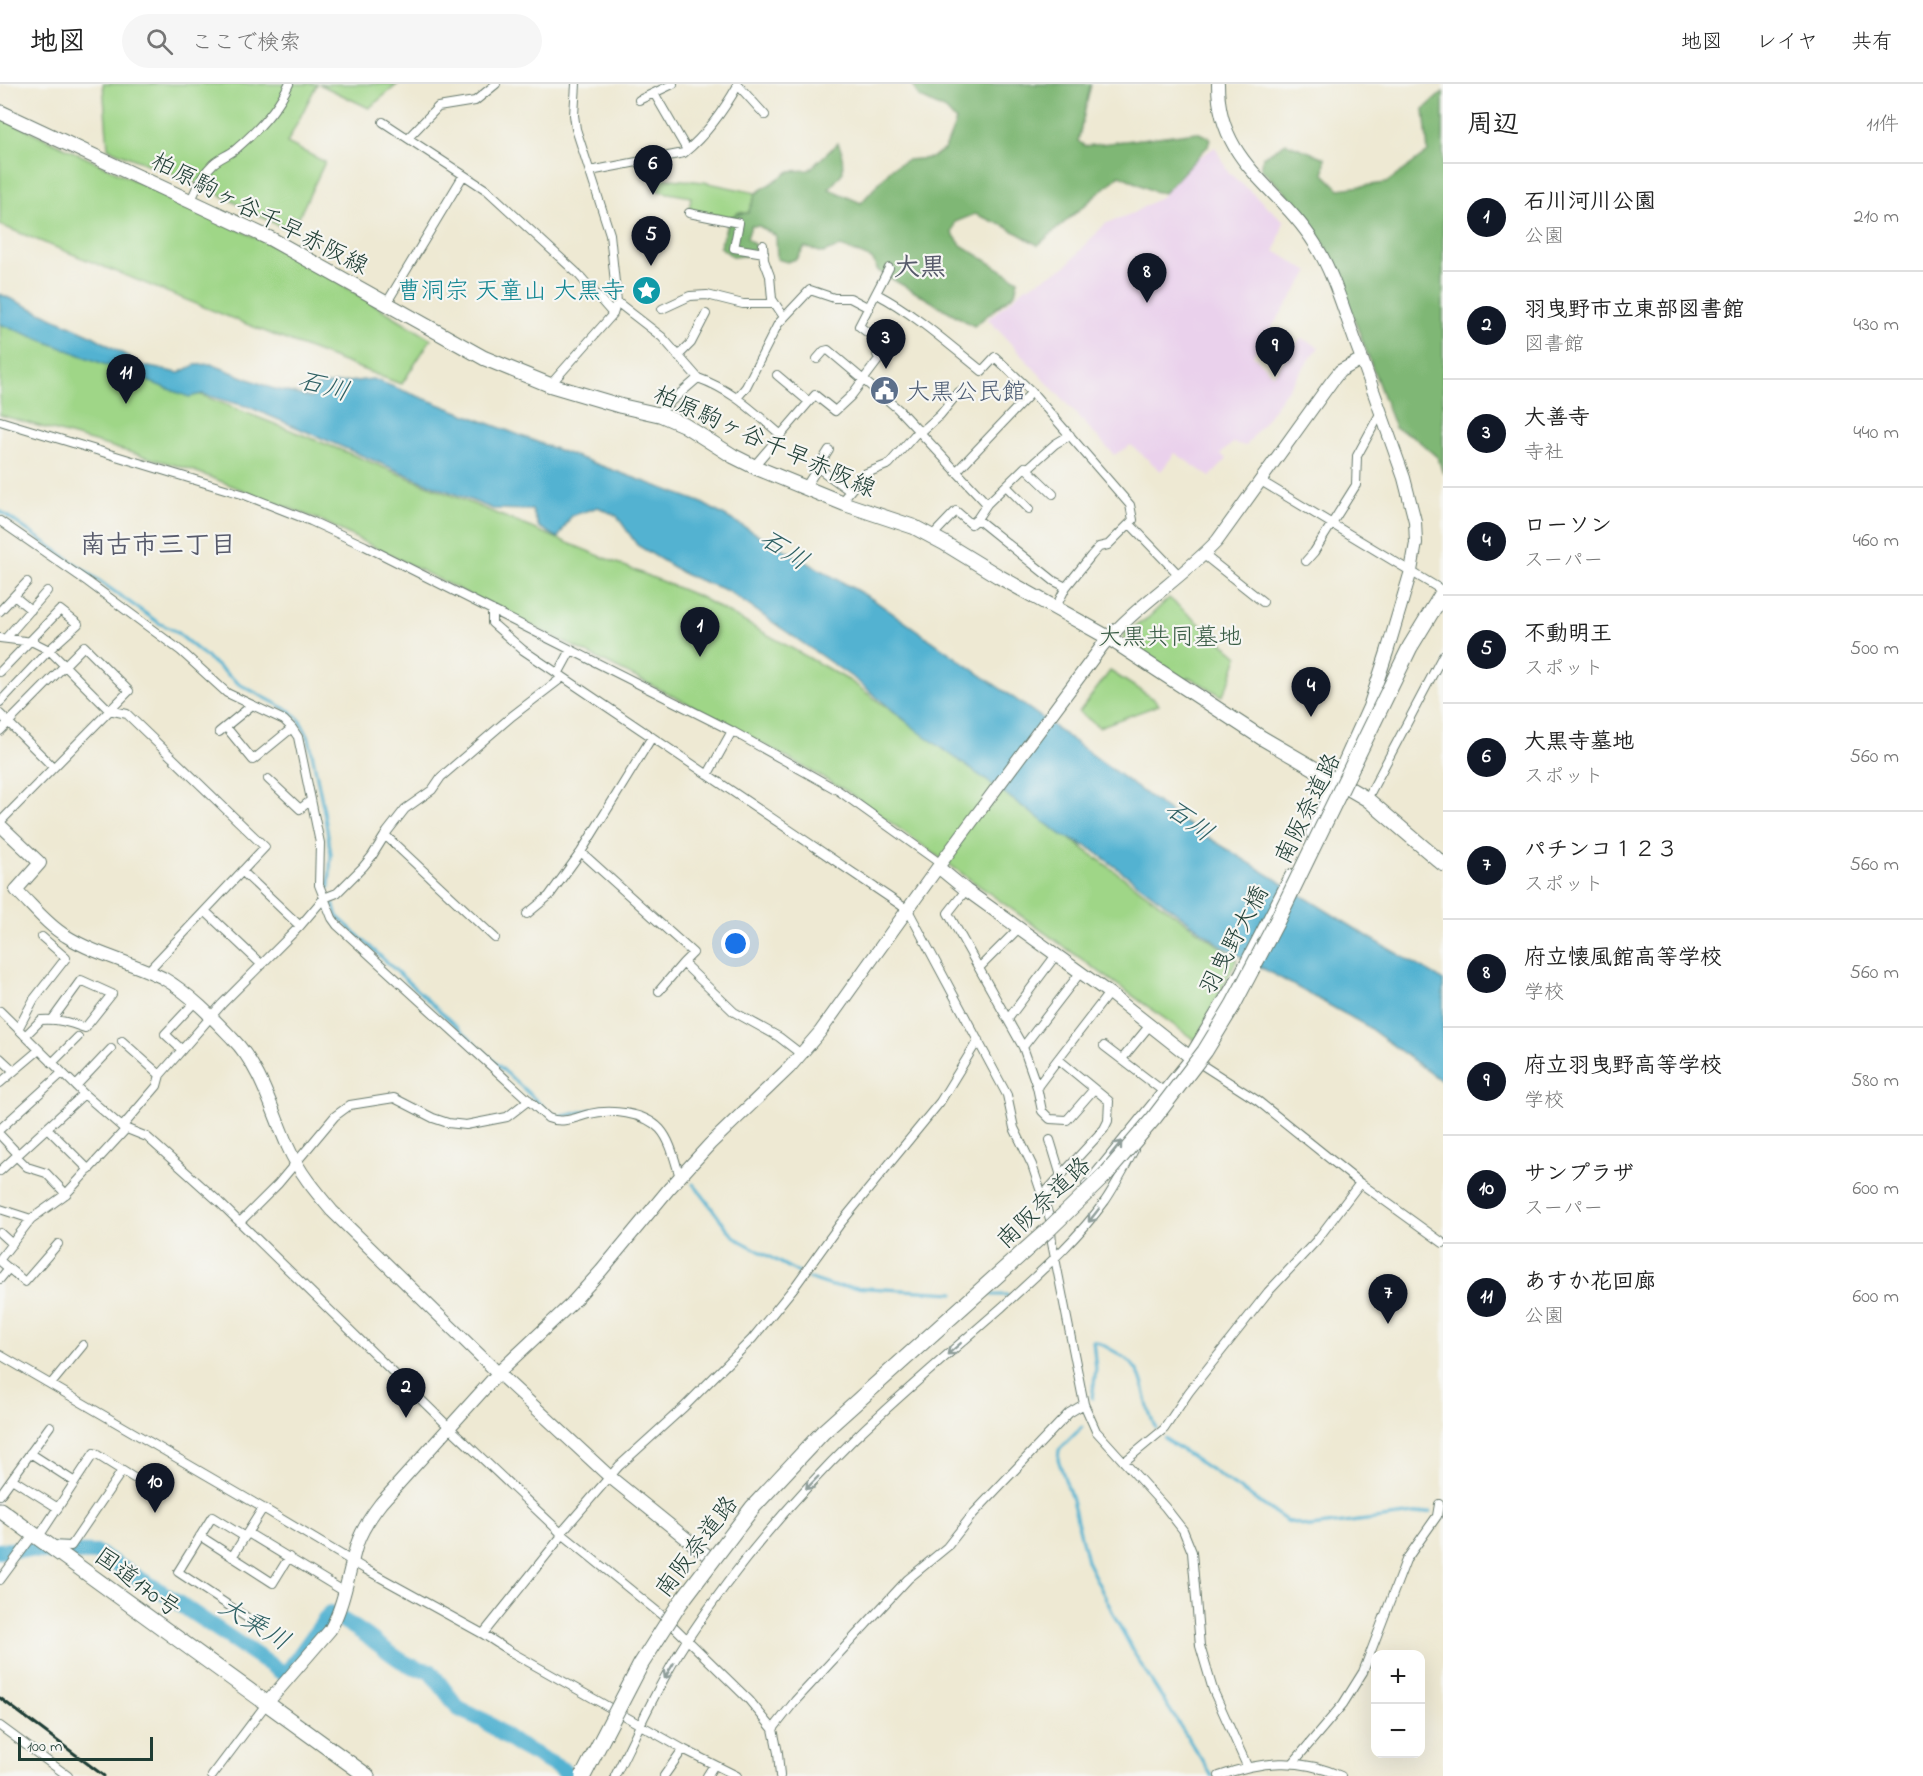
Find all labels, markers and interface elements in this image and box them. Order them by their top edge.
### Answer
search box [122,14,542,68]
text: 地図 [30,23,86,64]
icon: search [143,25,176,58]
text: ここで検索 [191,28,301,60]
text: 地図 [1681,28,1723,58]
text: レイヤ [1756,28,1818,58]
text: 共有 [1851,28,1893,58]
text: 周辺 [1467,107,1519,145]
text: 11件 [1866,111,1899,140]
street label: 柏原駒ヶ谷千早赤阪線 [144,145,374,285]
pin: 6 [634,146,672,195]
text: 石川河川公園 [1524,187,1656,219]
text: 1 [1483,203,1490,232]
text: 210 m [1854,203,1899,232]
pin: 5 [632,216,670,266]
text: 公園 [1524,223,1564,252]
district label: 大黒 [894,250,946,288]
pin: 8 [1128,254,1166,303]
place icon: 曹洞宗 天童山 大黒寺 [630,274,662,306]
place label: 曹洞宗 天童山 大黒寺 [397,275,625,310]
text: 羽曳野市立東部図書館 [1524,295,1744,327]
text: 2 [1482,311,1491,340]
text: 430 m [1853,311,1899,340]
pin: 3 [866,320,906,369]
pin: 9 [1256,328,1294,377]
text: 図書館 [1524,331,1584,360]
pin: 11 [106,354,146,404]
water label: 石川 [293,363,353,413]
public building icon: 大黒公民館 [869,375,901,407]
place label: 大黒公民館 [906,376,1026,411]
street label: 柏原駒ヶ谷千早赤阪線 [647,378,881,508]
text: 大善寺 [1524,403,1590,435]
text: 3 [1482,419,1491,448]
text: 440 m [1853,419,1899,448]
text: 寺社 [1524,439,1564,468]
text: ローソン [1524,511,1612,543]
water label: 石川 [751,521,816,582]
text: 4 [1482,527,1491,556]
text: 460 m [1853,527,1899,556]
district label: 南古市三丁目 [80,528,236,566]
text: スーパー [1524,547,1603,576]
pin: 1 [680,608,720,657]
text: 不動明王 [1524,619,1612,651]
park label: 大黒共同墓地 [1098,621,1242,656]
text: 5 [1481,635,1492,664]
text: 500 m [1850,635,1899,664]
text: スポット [1524,655,1604,684]
pin: 4 [1292,668,1330,717]
text: 大黒寺墓地 [1524,727,1634,759]
text: 6 [1482,743,1491,772]
text: 560 m [1850,743,1899,772]
street label: 南阪奈道路 [1267,747,1351,871]
text: スポット [1524,763,1604,792]
water label: 石川 [1156,792,1220,853]
text: パチンコ１２３ [1524,835,1678,867]
text: 7 [1482,851,1491,880]
text: 560 m [1850,851,1899,880]
text: スポット [1524,871,1604,900]
street label: 羽曳野大橋 [1192,880,1279,1002]
your location [721,929,750,958]
text: 府立懐風館高等学校 [1524,943,1722,975]
text: 8 [1483,959,1490,988]
text: 560 m [1850,959,1899,988]
text: 学校 [1524,979,1564,1008]
text: 府立羽曳野高等学校 [1524,1051,1722,1083]
text: 9 [1483,1067,1490,1096]
text: 580 m [1851,1067,1899,1096]
text: 学校 [1524,1087,1564,1116]
one-way arrow [1109,1141,1123,1156]
street label: 南阪奈道路 [989,1150,1100,1258]
text: サンプラザ [1524,1159,1634,1191]
text: 10 [1479,1175,1494,1204]
text: 600 m [1852,1175,1899,1204]
text: スーパー [1524,1195,1603,1224]
one-way arrow [1088,1206,1101,1222]
text: あすか花回廊 [1524,1267,1656,1299]
pin: 7 [1368,1274,1408,1324]
text: 11 [1480,1283,1493,1312]
text: 600 m [1852,1283,1899,1312]
text: 公園 [1524,1303,1564,1332]
one-way arrow [947,1342,962,1356]
pin: 2 [386,1368,426,1418]
pin: 10 [136,1464,174,1513]
one-way arrow [805,1475,819,1490]
street label: 南阪奈道路 [648,1489,748,1606]
street label: 国道170号 [86,1541,187,1628]
water label: 大乗川 [210,1589,297,1662]
map controls [1371,1650,1425,1758]
button: + [1371,1650,1425,1704]
one-way arrow [662,1662,674,1679]
button: − [1371,1704,1425,1758]
scale bar [18,1734,153,1762]
text: 100 m [27,1735,62,1759]

